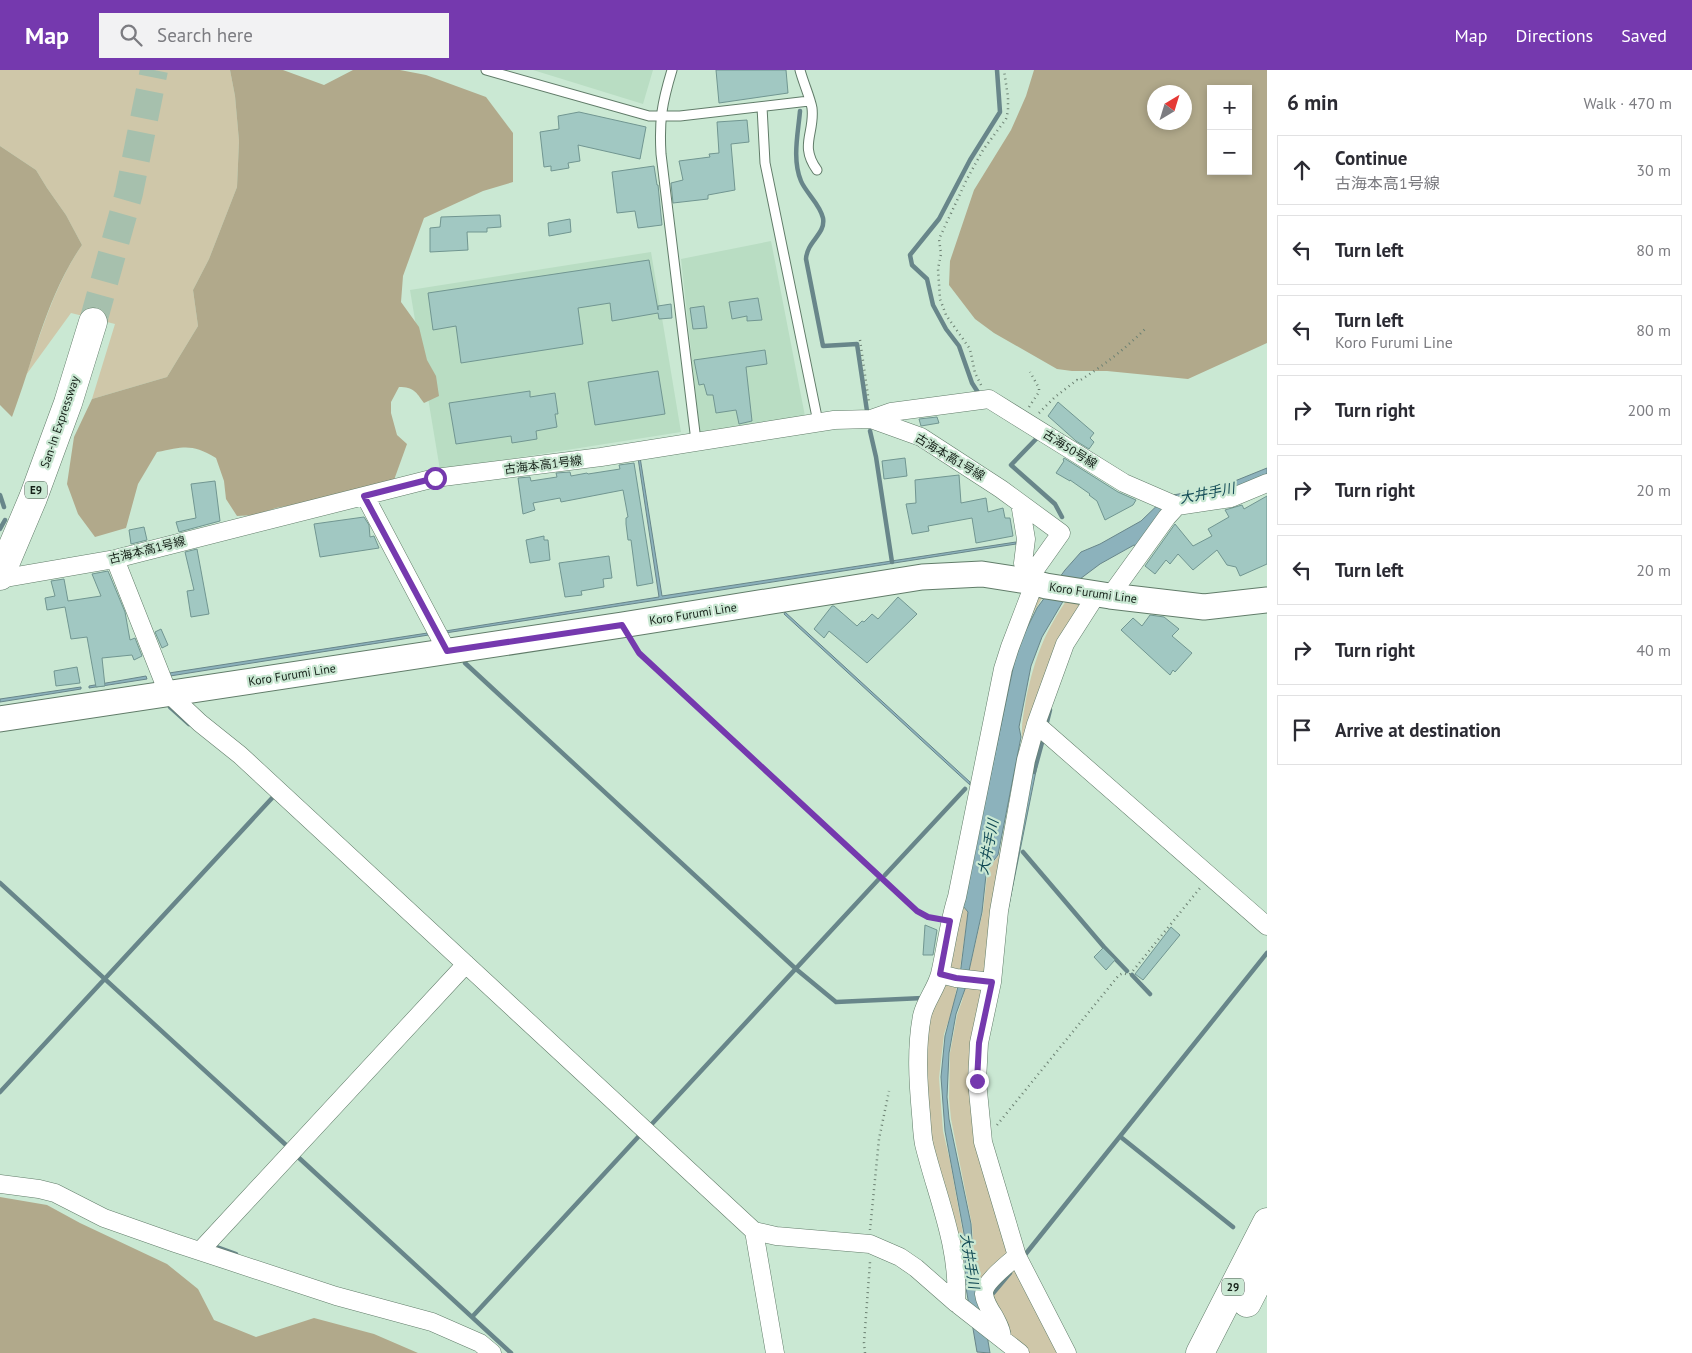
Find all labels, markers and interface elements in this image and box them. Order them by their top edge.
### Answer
search box [99,13,449,58]
text: Map [25,20,69,51]
icon: search [117,21,145,49]
text: Search here [157,23,253,47]
text: Map [1455,24,1487,47]
text: Directions [1515,24,1593,47]
text: Saved [1621,24,1667,47]
north arrow [1147,85,1192,130]
map controls [1207,85,1252,175]
button: + [1207,85,1252,130]
text: 6 min [1287,89,1338,116]
text: Walk · 470 m [1583,93,1672,113]
button: − [1207,130,1252,175]
text: Continue [1335,146,1407,170]
icon: ahead [1288,156,1316,184]
text: 30 m [1636,160,1671,180]
text: 古海本高1号線 [1335,173,1440,193]
icon: left [1288,236,1316,264]
text: Turn left [1335,238,1404,262]
text: 80 m [1636,240,1671,260]
text: Turn left [1335,308,1404,332]
icon: left [1288,316,1316,344]
text: 80 m [1636,320,1671,340]
text: Koro Furumi Line [1335,332,1453,352]
street label: San-In Expressway [37,374,82,470]
icon: right [1288,396,1316,424]
text: Turn right [1335,398,1415,422]
text: 200 m [1628,400,1671,420]
street label: 古海50号線 [1040,426,1100,471]
street label: 古海本高1号線 [913,430,988,483]
street label: 古海本高1号線 [503,452,583,477]
route start [424,467,447,490]
icon: right [1288,476,1316,504]
water label: 大井手川 [1178,478,1238,507]
text: Turn right [1335,478,1415,502]
text: 20 m [1636,480,1671,500]
road number: E9 [25,482,47,498]
street label: 古海本高1号線 [107,533,187,566]
icon: left [1288,556,1316,584]
text: Turn left [1335,558,1404,582]
text: 20 m [1636,560,1671,580]
street label: Koro Furumi Line [1048,579,1138,606]
street label: Koro Furumi Line [648,599,738,628]
icon: right [1288,636,1316,664]
text: Turn right [1335,638,1415,662]
text: 40 m [1636,640,1671,660]
street label: Koro Furumi Line [247,660,337,689]
icon: arrive [1288,716,1316,744]
text: Arrive at destination [1335,718,1501,742]
water label: 大井手川 [974,816,1003,876]
route end [966,1070,989,1093]
water label: 大井手川 [957,1232,984,1292]
road number: 29 [1222,1278,1244,1296]

